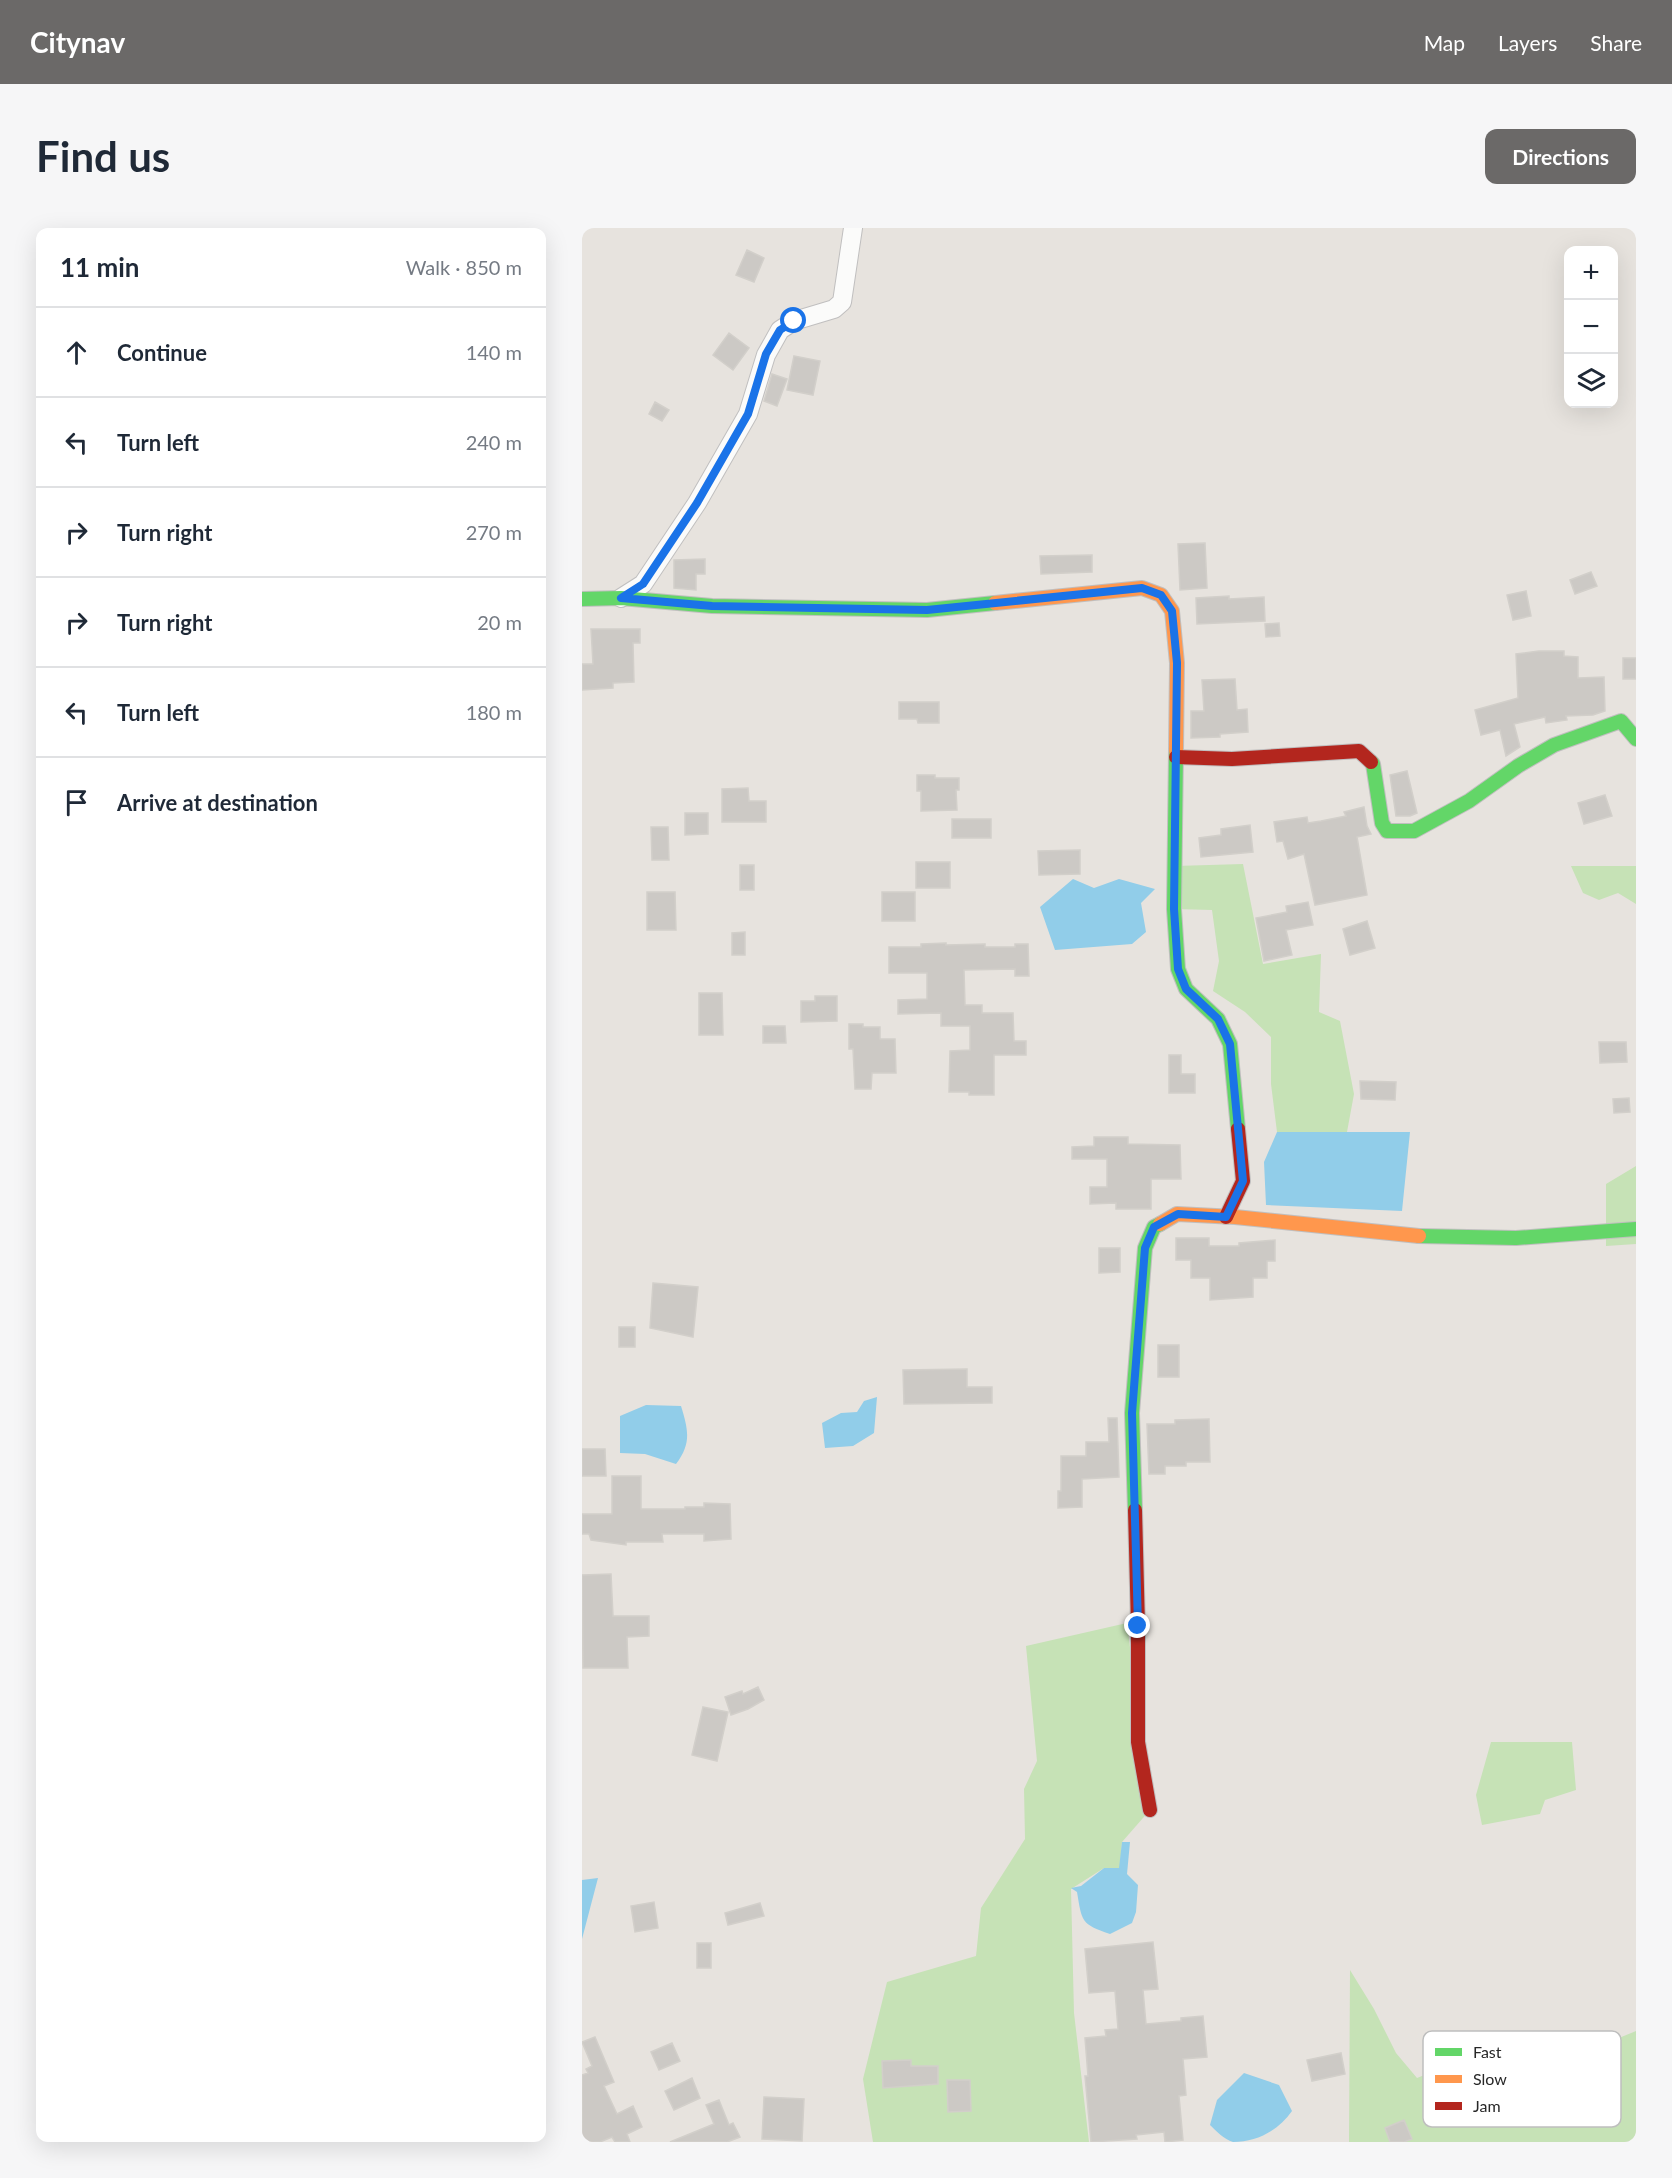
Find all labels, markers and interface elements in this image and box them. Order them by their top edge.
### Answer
text: Citynav [30,25,125,59]
text: Map [1424,30,1465,55]
text: Layers [1498,30,1557,55]
text: Share [1590,30,1642,55]
button: Directions [1485,129,1636,184]
text: Find us [36,131,170,181]
map controls [1564,246,1618,408]
button: + [1564,246,1618,300]
text: 11 min [60,251,140,283]
text: Walk · 850 m [406,255,522,279]
button: − [1564,300,1618,354]
route start [780,307,806,333]
icon: ahead [60,336,93,369]
text: Continue [117,339,207,366]
text: 140 m [466,340,522,364]
button: layers [1564,354,1618,408]
icon: left [60,426,93,459]
text: Turn left [117,429,199,456]
text: 240 m [466,430,522,454]
icon: right [60,516,93,549]
text: Turn right [117,519,212,546]
text: 270 m [466,520,522,544]
icon: right [60,606,93,639]
text: Turn right [117,609,212,636]
text: 20 m [477,610,522,634]
icon: left [60,696,93,729]
text: Turn left [117,699,199,726]
text: 180 m [466,700,522,724]
icon: arrive [60,786,93,819]
text: Arrive at destination [117,789,318,816]
route end [1124,1612,1150,1638]
legend [1423,2031,1621,2127]
text: Fast [1473,2042,1502,2061]
text: Slow [1473,2069,1507,2088]
text: Jam [1473,2096,1501,2115]

